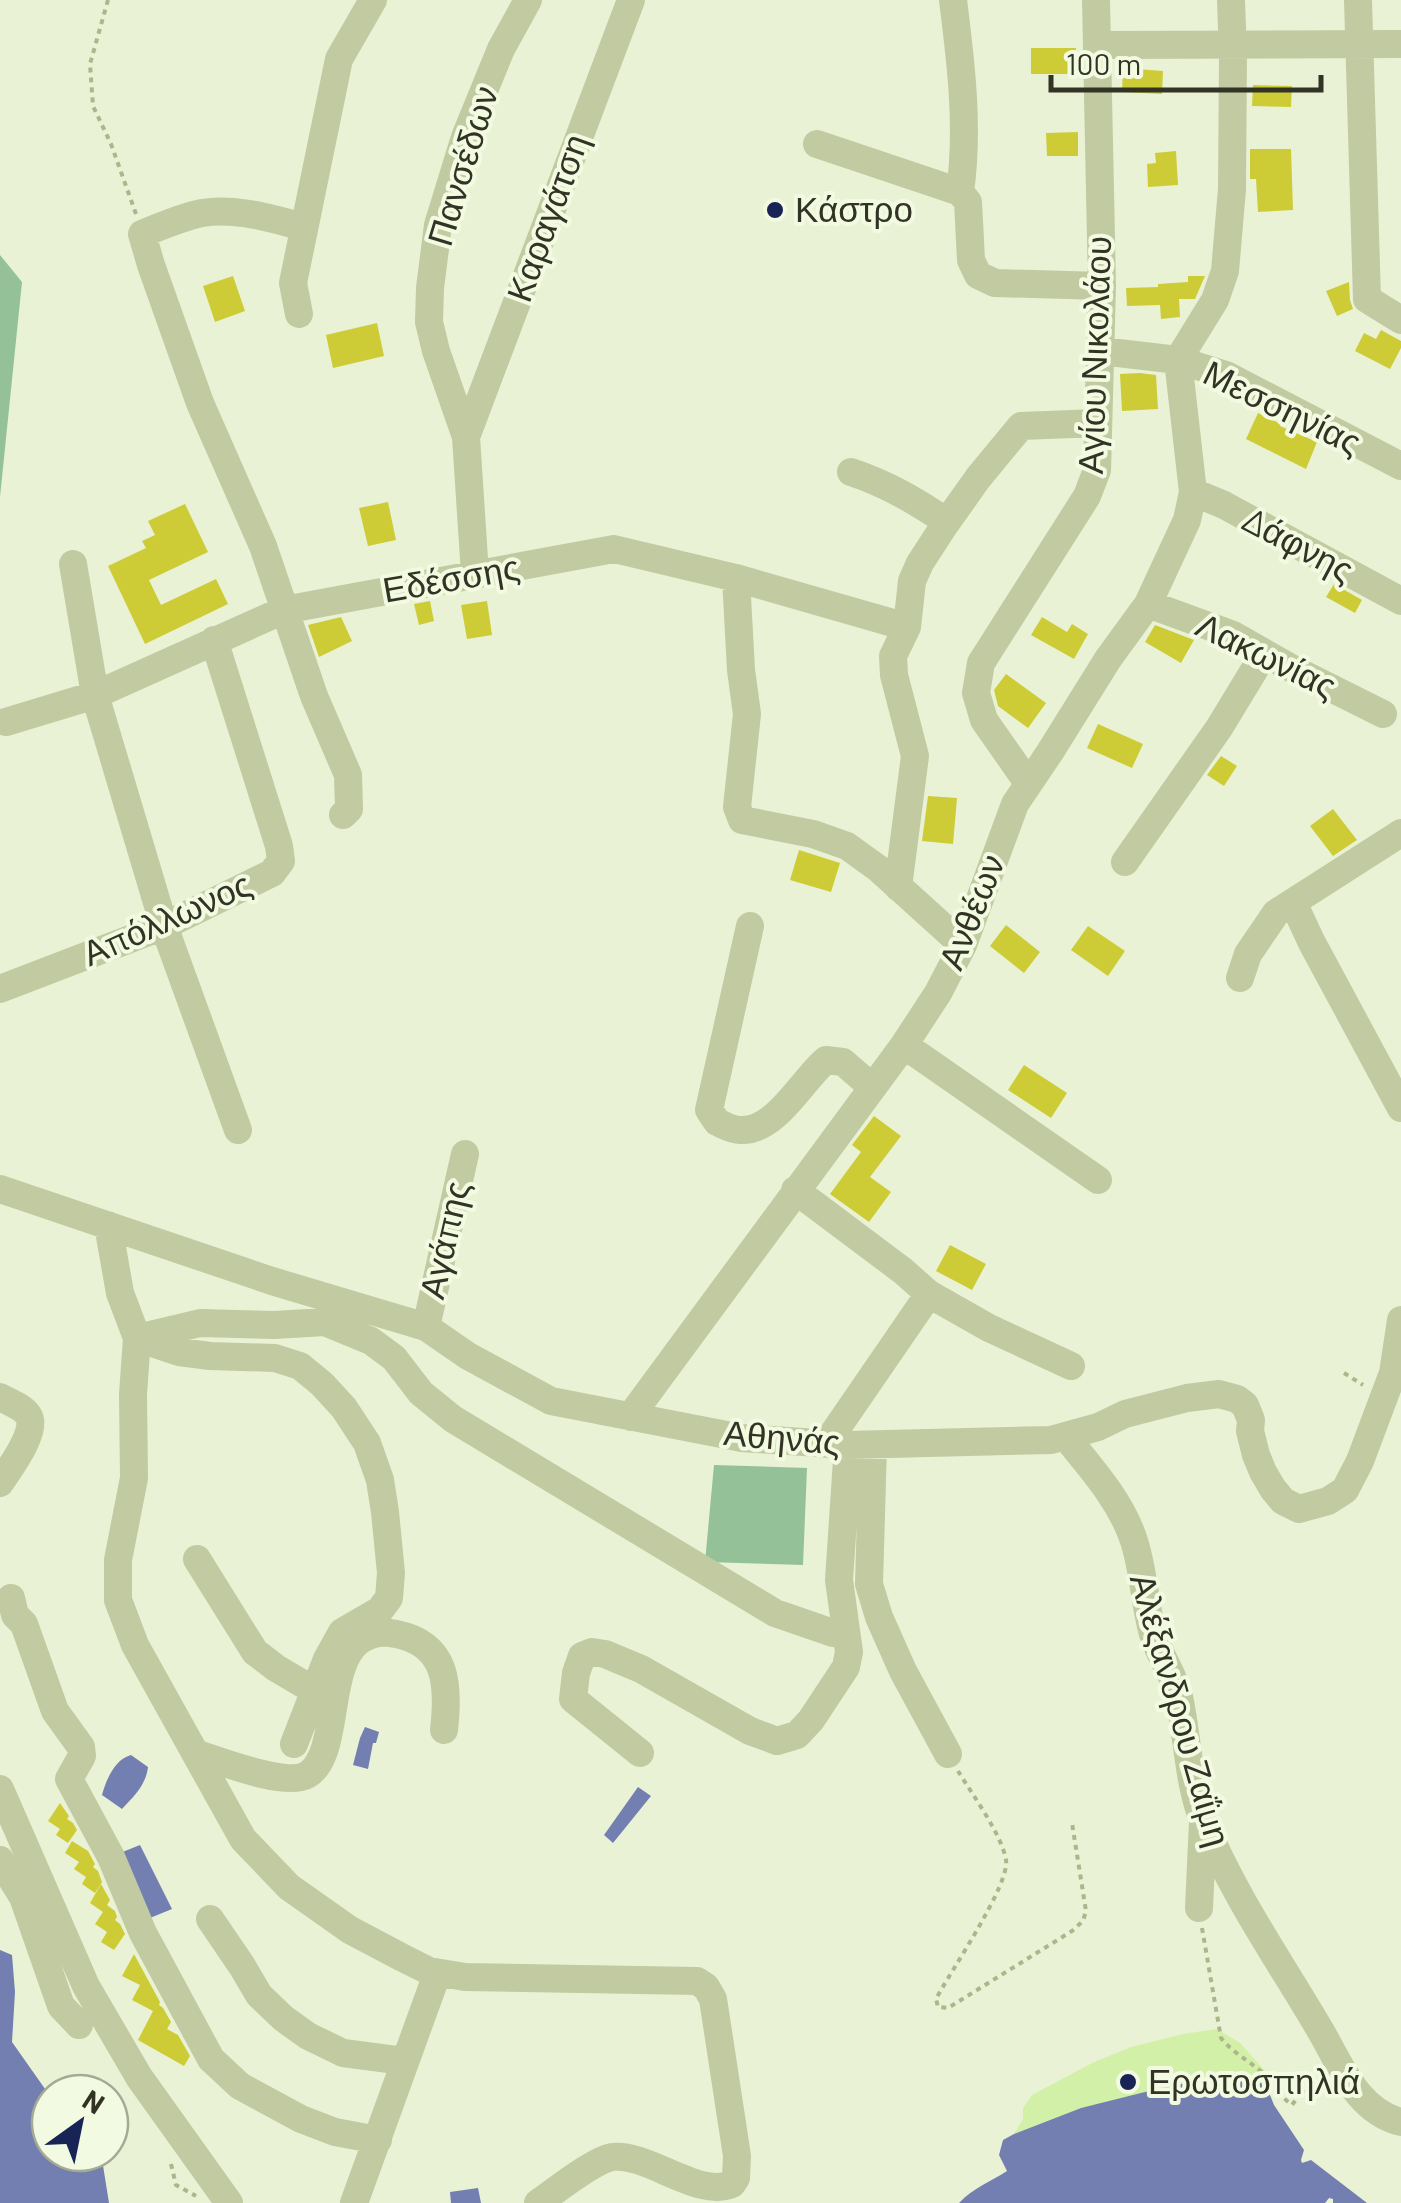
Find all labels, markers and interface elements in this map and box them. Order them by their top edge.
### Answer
scale bar [1051,30,1321,92]
text: 100 m [1066,45,1141,81]
street label: Πανσέδων [417,81,505,250]
street label: Καραγάτση [496,128,596,307]
place label: Κάστρο [795,187,913,229]
marker: Κάστρο [764,199,786,221]
street label: Αγίου Νικολάου [1068,235,1118,475]
street label: Μεσσηνίας [1197,350,1368,462]
street label: Δάφνης [1237,497,1361,590]
street label: Εδέσσης [379,544,522,610]
street label: Λακωνίας [1190,602,1344,706]
street label: Ανθέων [928,848,1012,975]
street label: Απόλλωνος [75,861,257,973]
street label: Αγάπης [409,1177,477,1302]
street label: Αθηνάς [722,1410,842,1462]
street label: Αλέξανδρου Ζαΐμη [1123,1568,1241,1851]
place label: Ερωτοσπηλιά [1148,2059,1360,2101]
marker: Ερωτοσπηλιά [1117,2071,1139,2093]
north arrow [30,2073,130,2173]
text: N [77,2082,111,2121]

